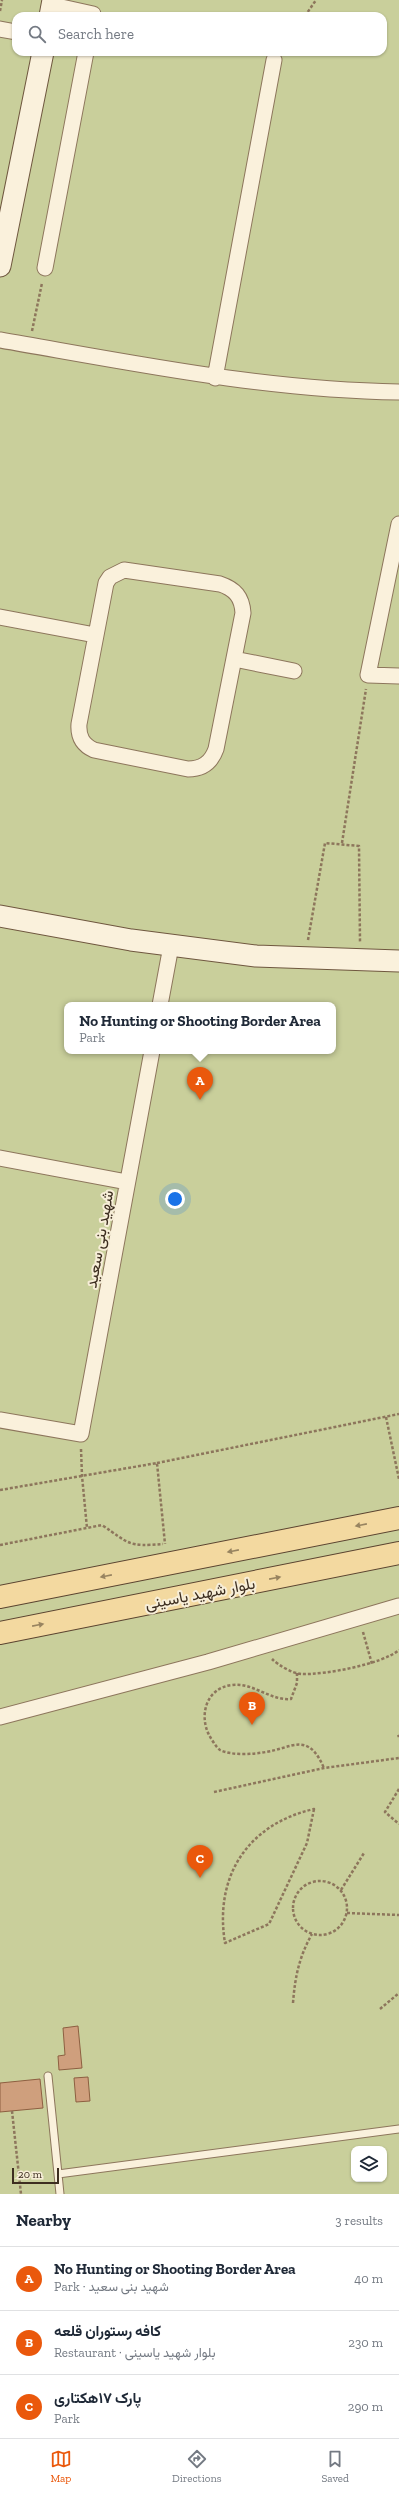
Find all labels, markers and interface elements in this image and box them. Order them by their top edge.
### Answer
search box [12,12,387,56]
icon: search [26,23,48,45]
text: Search here [58,25,134,43]
popup [64,1002,336,1054]
text: No Hunting or Shooting Border Area [79,1012,321,1030]
text: Park [79,1030,105,1045]
pin: A [187,1067,213,1100]
street label: شهید بنی سعید [82,1189,118,1290]
your location [165,1189,185,1209]
one-way arrow [355,1523,367,1529]
one-way arrow [227,1548,239,1554]
one-way arrow [100,1573,112,1579]
street label: بلوار شهید یاسینی [143,1574,257,1614]
one-way arrow [269,1574,282,1580]
one-way arrow [32,1622,44,1628]
pin: B [239,1692,265,1725]
pin: C [187,1845,213,1878]
map controls [351,2146,387,2182]
button: layers [351,2146,387,2182]
scale bar [12,2166,59,2185]
text: 20 m [18,2168,42,2181]
text: Nearby [16,2210,71,2230]
text: 3 results [335,2213,383,2228]
text: No Hunting or Shooting Border Area [54,2260,296,2278]
text: A [25,2271,33,2286]
text: 40 m [354,2271,383,2286]
text: Park · شهید بنی سعید [54,2279,169,2294]
text: کافه رستوران قلعه [54,2322,161,2340]
text: B [25,2335,33,2350]
text: 230 m [348,2335,383,2350]
text: Restaurant · بلوار شهید یاسینی [54,2345,216,2360]
text: پارک ۱۷هکتاری [54,2389,141,2407]
text: C [25,2399,33,2414]
text: 290 m [348,2399,383,2414]
text: Park [54,2411,80,2426]
tab: Map [50,2448,72,2485]
tab: Directions [172,2448,222,2485]
tab: Saved [321,2448,349,2485]

